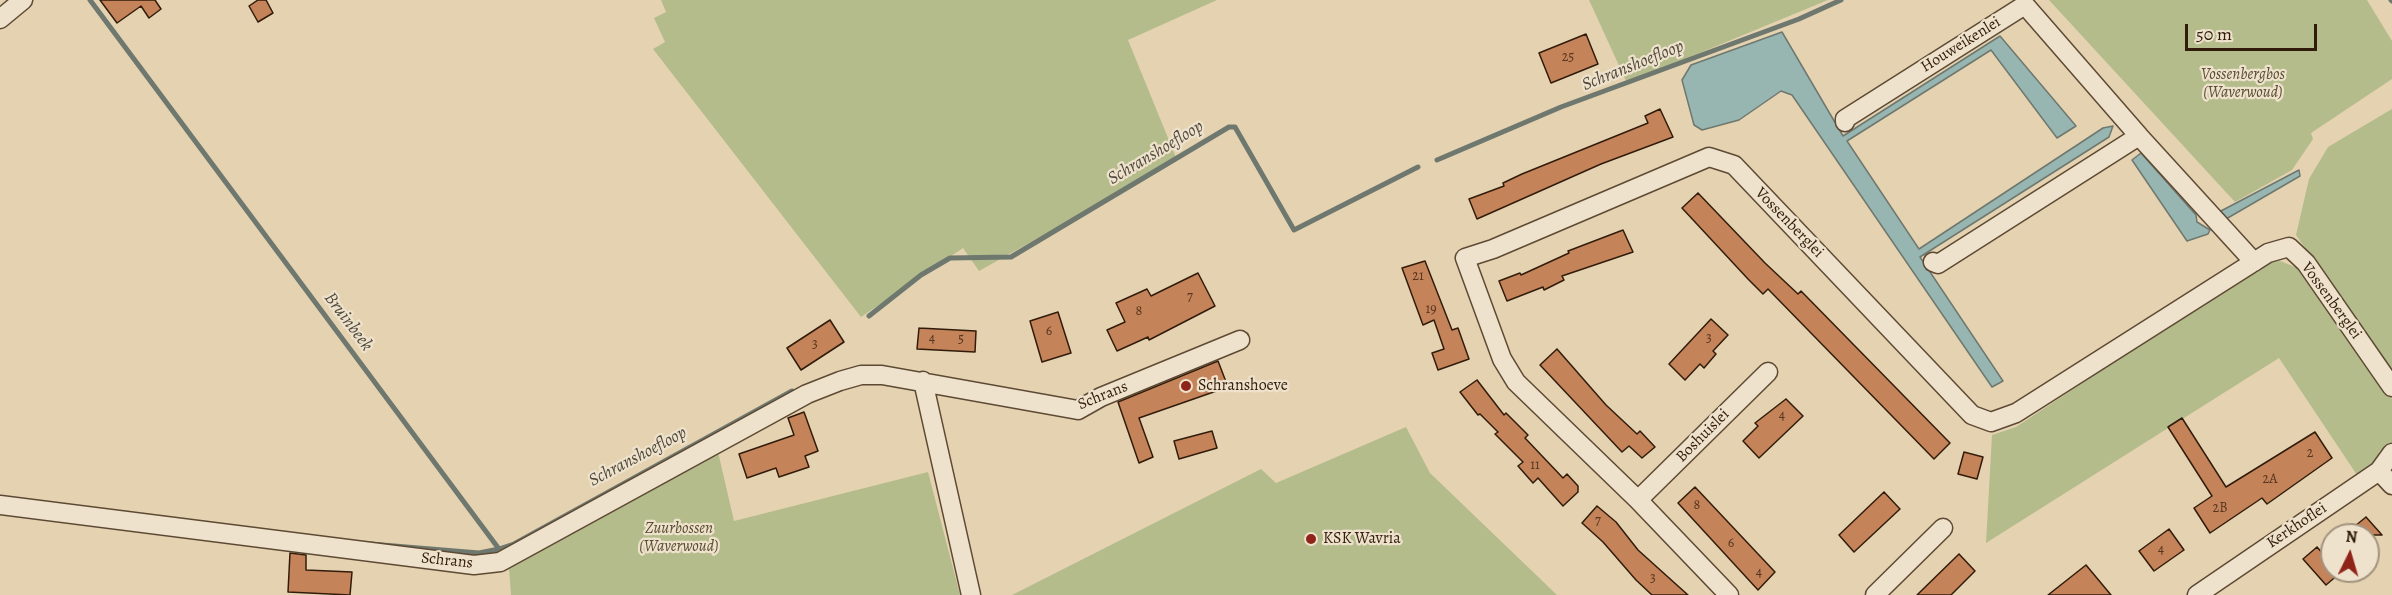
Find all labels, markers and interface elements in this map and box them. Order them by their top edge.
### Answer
scale bar [2188,12,2320,50]
street label: Houweikenlei [1918,13,2004,77]
text: 50 m [2196,22,2232,46]
water label: Schranshoefloop [1579,36,1687,96]
house number: 25 [1562,50,1574,66]
park label: Vossenbergbos (Waverwoud) [2201,65,2285,103]
water label: Schranshoefloop [1104,116,1208,190]
street label: Vossenberglei [1751,184,1827,262]
street label: Vossenberglei [2297,259,2365,343]
house number: 21 [1412,269,1424,285]
water label: Bruinbeek [319,288,377,356]
house number: 7 [1187,290,1193,306]
house number: 19 [1425,302,1437,318]
house number: 8 [1136,304,1142,320]
house number: 6 [1046,324,1052,340]
house number: 4 [929,331,935,347]
house number: 3 [1706,331,1712,347]
house number: 5 [958,332,964,348]
house number: 3 [812,337,818,353]
place label: Schranshoeve [1198,376,1288,396]
street label: Schrans [1075,377,1131,415]
marker: Schranshoeve [1179,379,1193,393]
street label: Boshuislei [1672,405,1734,467]
house number: 4 [1779,408,1785,424]
water label: Schranshoefloop [585,422,691,492]
house number: 2 [2307,446,2313,462]
house number: 11 [1530,458,1540,474]
house number: 2A [2263,472,2277,488]
house number: 8 [1694,498,1700,514]
street label: Kerkhoflei [2263,499,2331,553]
house number: 2B [2212,501,2228,517]
house number: 7 [1595,514,1601,530]
park label: Zuurbossen (Waverwoud) [639,519,719,557]
north arrow [2320,523,2380,583]
text: N [2345,526,2358,549]
place label: KSK Wavria [1323,529,1401,549]
marker: KSK Wavria [1304,532,1318,546]
house number: 6 [1728,536,1734,552]
house number: 4 [2158,542,2164,558]
street label: Schrans [420,549,474,573]
house number: 4 [1756,565,1762,581]
house number: 3 [1650,571,1656,587]

